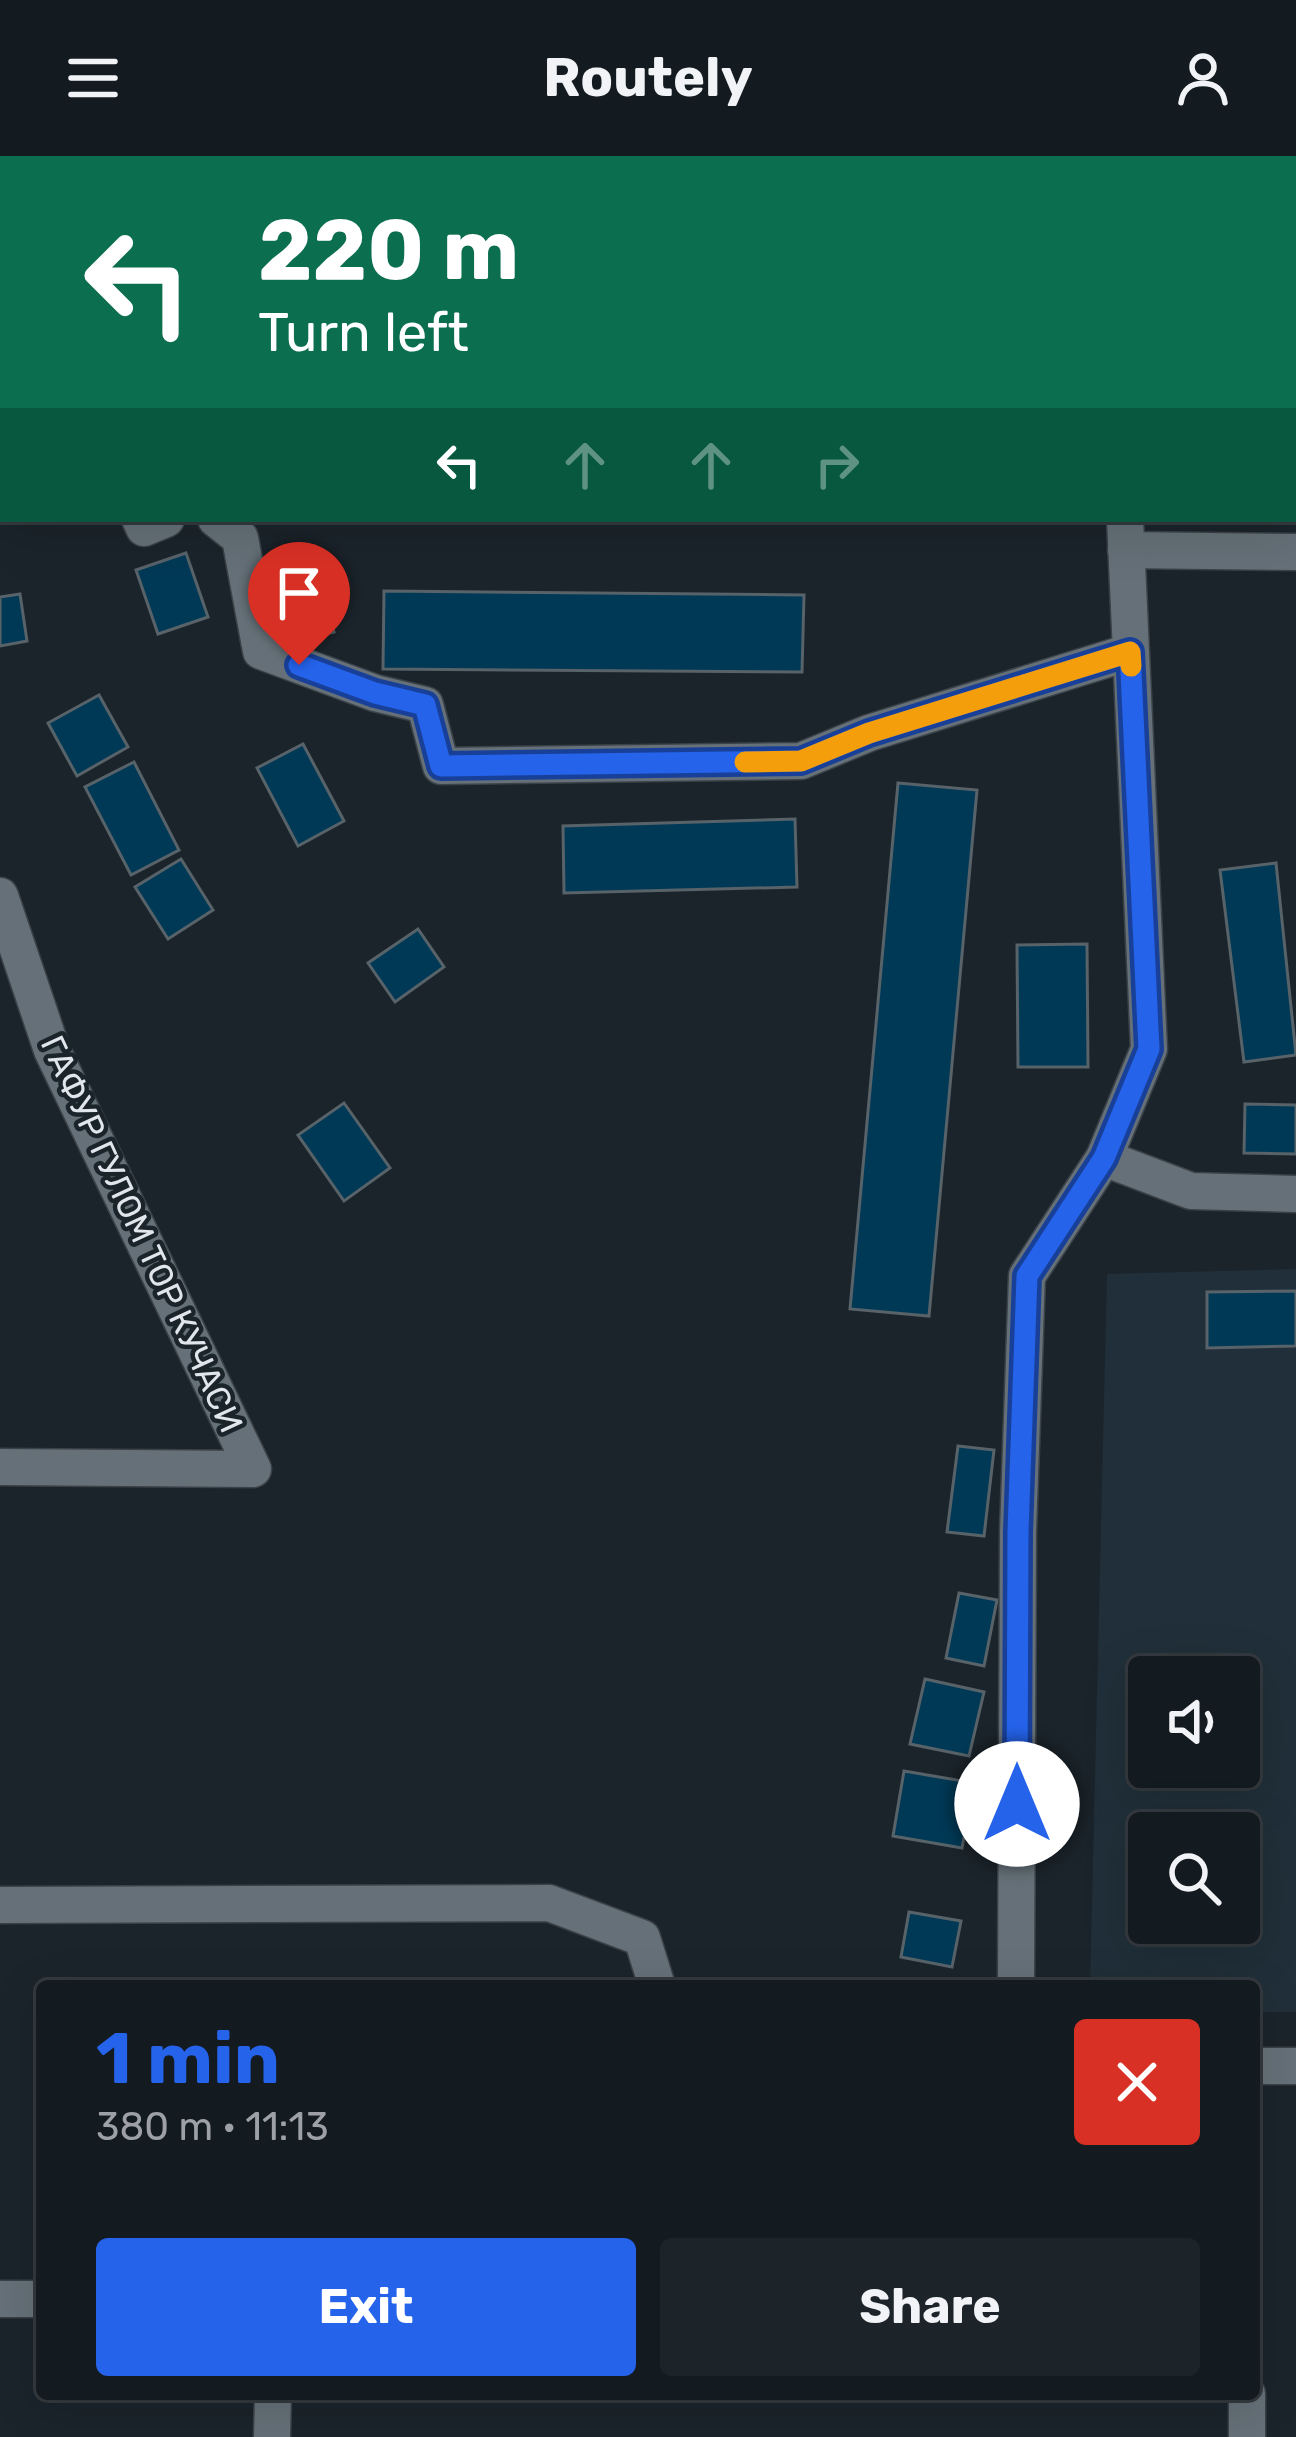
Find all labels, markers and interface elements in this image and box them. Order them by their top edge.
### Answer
icon: menu [60,45,126,111]
icon: person [1170,45,1236,111]
text: Routely [543,46,753,110]
text: 220 m [258,200,519,300]
icon: left [60,204,216,360]
text: Turn left [258,301,469,365]
icon: left [426,432,492,498]
icon: ahead [552,432,618,498]
icon: ahead [678,432,744,498]
icon: right [804,432,870,498]
pin [248,542,350,665]
icon: arrive [266,560,332,626]
street label: ГАФУР ГУЛОМ ТОР КУЧАСИ [33,1029,251,1439]
map controls [1128,1656,1260,1944]
button: sound [1128,1656,1260,1788]
position arrow [954,1741,1080,1867]
button: search [1128,1812,1260,1944]
text: 1 min [96,2016,280,2101]
button: close [1074,2019,1200,2145]
text: 380 m · 11:13 [96,2104,329,2150]
button: Exit [96,2238,636,2376]
button: Share [660,2238,1200,2376]

